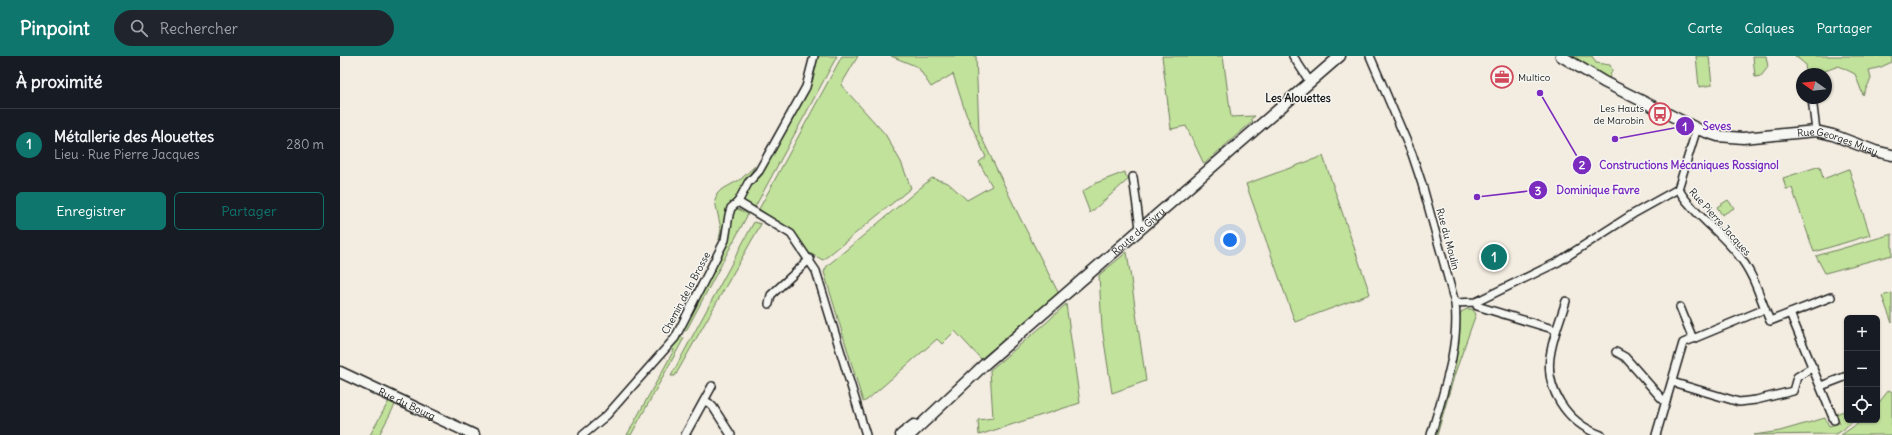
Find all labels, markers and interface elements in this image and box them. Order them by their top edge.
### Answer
search box [114,10,394,46]
text: Pinpoint [20,16,90,40]
icon: search [128,17,150,39]
text: Rechercher [160,19,238,38]
text: Carte [1688,19,1722,37]
text: Calques [1744,19,1794,37]
text: Partager [1816,19,1872,37]
office icon: Multico [1489,64,1515,90]
north arrow [1796,68,1832,104]
text: À proximité [16,71,102,93]
place label: Multico [1518,71,1551,84]
district label: Les Alouettes [1265,91,1331,105]
bus stop icon: Les Hauts de Marobin [1647,101,1673,127]
place label: Les Hauts de Marobin [1593,102,1644,127]
callout: Seves [1675,115,1739,138]
text: 1 [1683,119,1687,134]
text: Seves [1703,119,1731,133]
street label: Rue Georges Musy [1796,124,1880,158]
text: Métallerie des Alouettes [54,127,214,146]
text: 1 [26,136,32,153]
text: 280 m [286,136,324,153]
text: Lieu · Rue Pierre Jacques [54,146,200,163]
callout: Constructions Mécaniques Rossignol [1572,154,1787,177]
text: 2 [1579,157,1586,172]
text: Constructions Mécaniques Rossignol [1599,158,1779,173]
callout: Dominique Favre [1528,179,1647,202]
text: 3 [1535,183,1542,198]
text: Dominique Favre [1556,183,1640,198]
street label: Rue Pierre Jacques [1686,186,1754,259]
button: Enregistrer [16,192,166,230]
button: Partager [174,192,324,230]
street label: Route de Givry [1109,204,1168,258]
street label: Rue du Moulin [1433,207,1463,272]
your location [1220,230,1240,250]
pin: 1 [1481,242,1507,272]
street label: Chemin de la Brosse [659,250,713,336]
map controls [1844,315,1880,423]
button: + [1844,315,1880,351]
button: − [1844,351,1880,387]
street label: Rue du Bourg [376,384,438,422]
button: locate [1844,387,1880,423]

